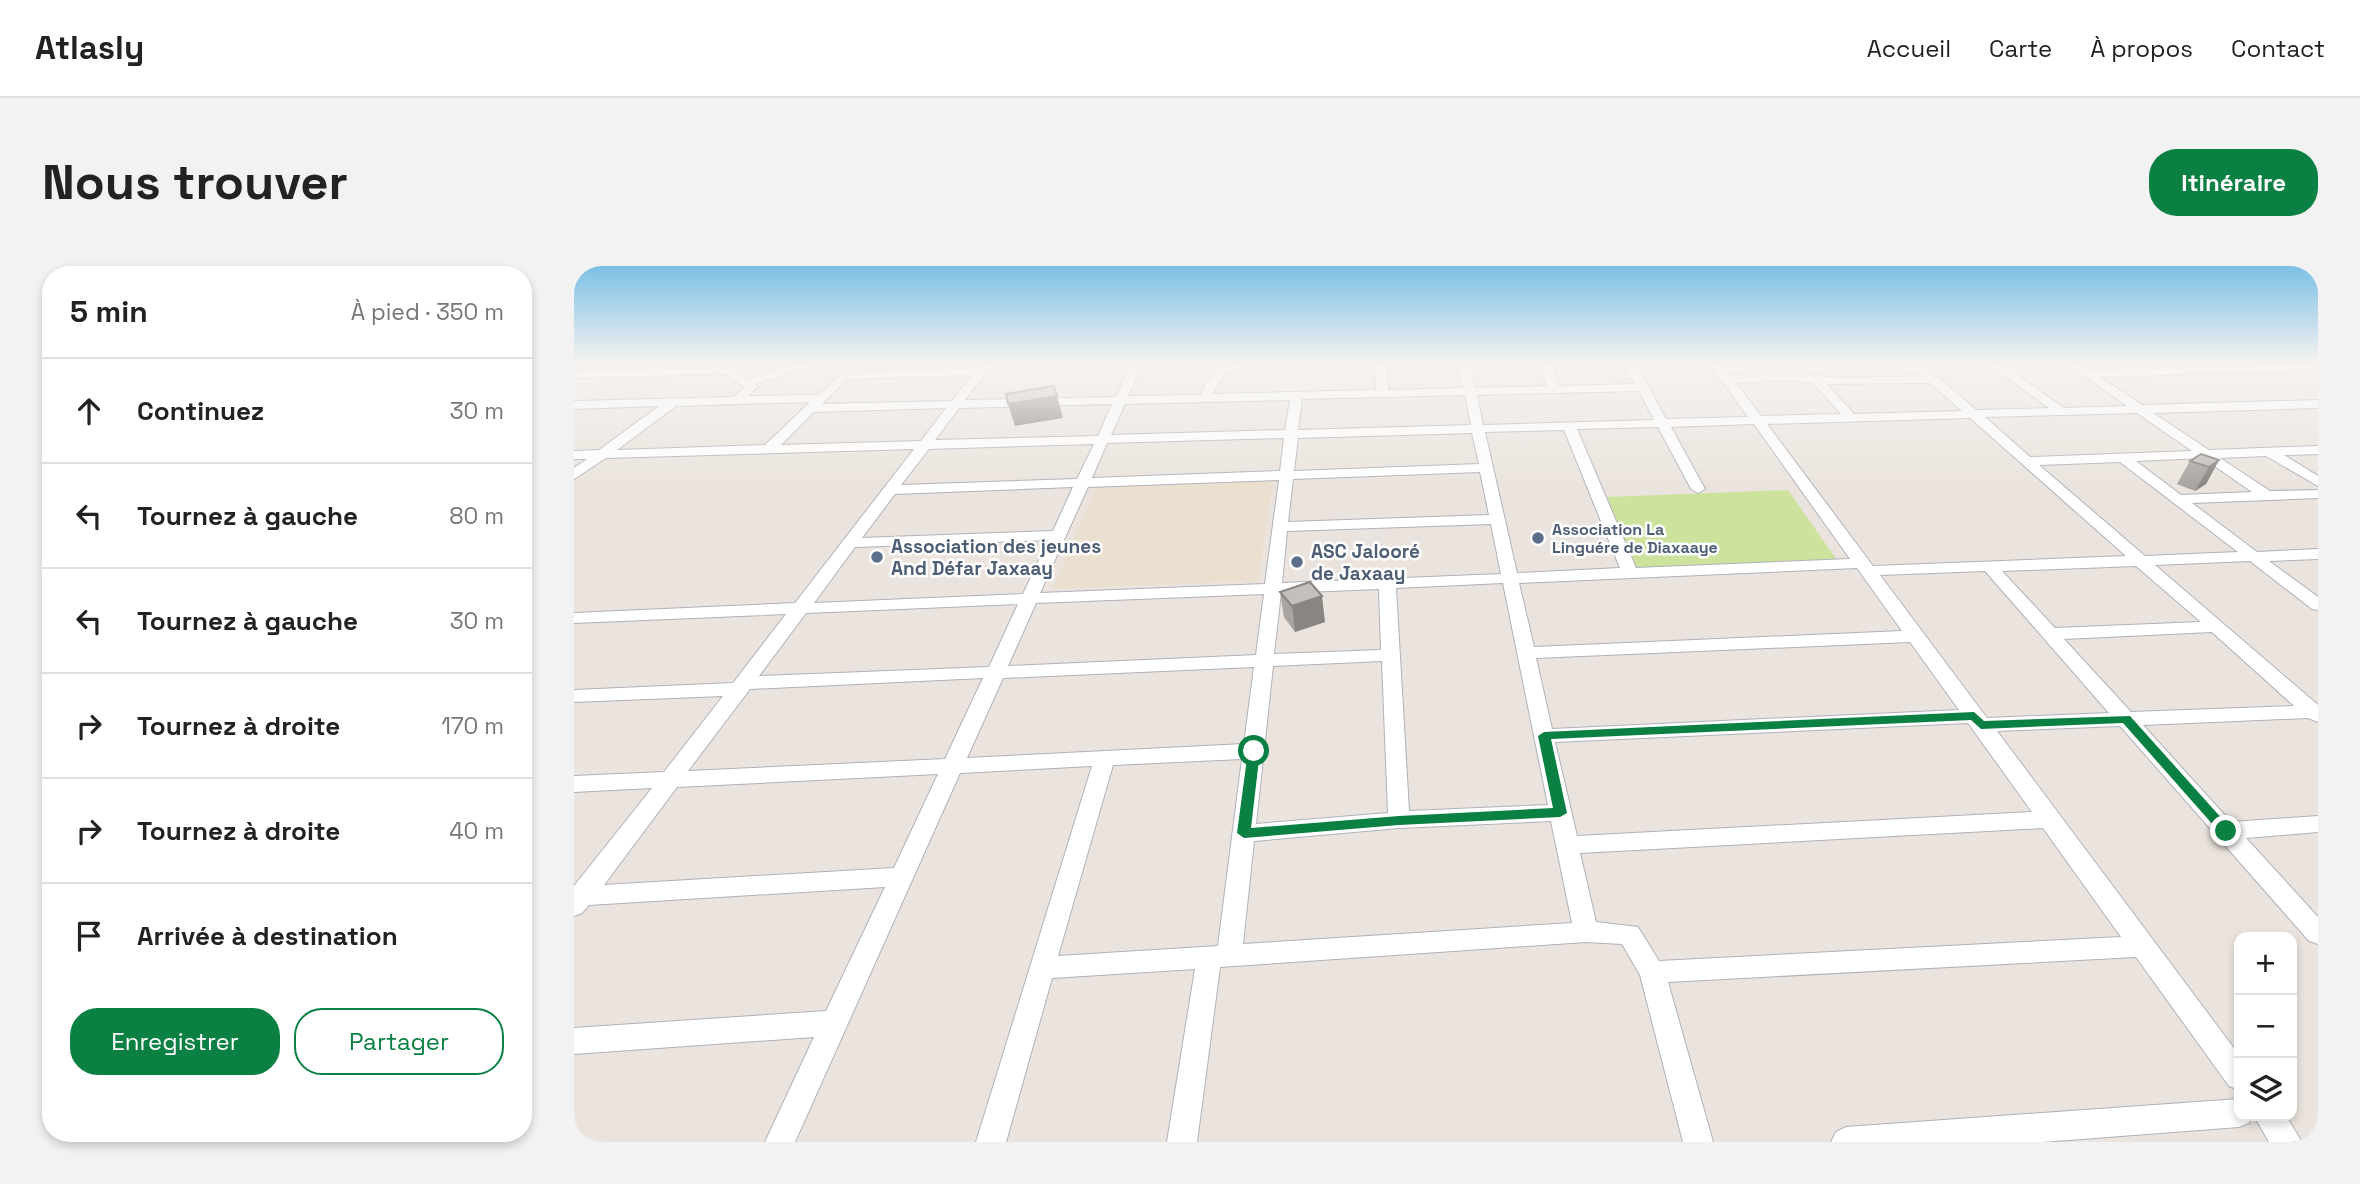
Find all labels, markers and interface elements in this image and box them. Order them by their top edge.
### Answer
text: Atlasly [35,27,144,69]
text: Accueil [1867,33,1951,64]
text: Carte [1989,33,2052,64]
text: À propos [2090,33,2193,64]
text: Contact [2231,33,2325,64]
button: Itinéraire [2149,149,2318,216]
text: Nous trouver [42,151,348,213]
text: 5 min [70,292,148,331]
text: À pied · 350 m [351,297,504,327]
icon: ahead [70,392,108,430]
text: Continuez [137,394,264,428]
text: 30 m [450,396,504,426]
icon: left [70,497,108,535]
text: Tournez à gauche [137,499,358,533]
text: 80 m [449,501,504,531]
place label: Association La Linguére de Diaxaaye [1552,519,1718,558]
marker: Association La Linguére de Diaxaaye [1530,530,1546,546]
place label: Association des jeunes And Défar Jaxaay [891,534,1101,581]
place label: ASC Jalooré de Jaxaay [1311,539,1420,586]
marker: Association des jeunes And Défar Jaxaay [869,549,885,565]
marker: ASC Jalooré de Jaxaay [1289,554,1305,570]
icon: left [70,602,108,640]
text: Tournez à gauche [137,604,358,638]
text: 30 m [450,606,504,636]
icon: right [70,707,108,745]
text: Tournez à droite [137,709,340,743]
text: 170 m [441,711,504,741]
route start [1238,735,1269,766]
icon: right [70,812,108,850]
text: Tournez à droite [137,814,340,848]
route end [2210,815,2241,846]
text: 40 m [449,816,504,846]
icon: arrive [70,917,108,955]
text: Arrivée à destination [137,919,398,953]
map controls [2234,932,2297,1121]
button: + [2234,932,2297,995]
button: − [2234,995,2297,1058]
button: Enregistrer [70,1008,280,1075]
button: Partager [294,1008,504,1075]
button: layers [2234,1058,2297,1121]

